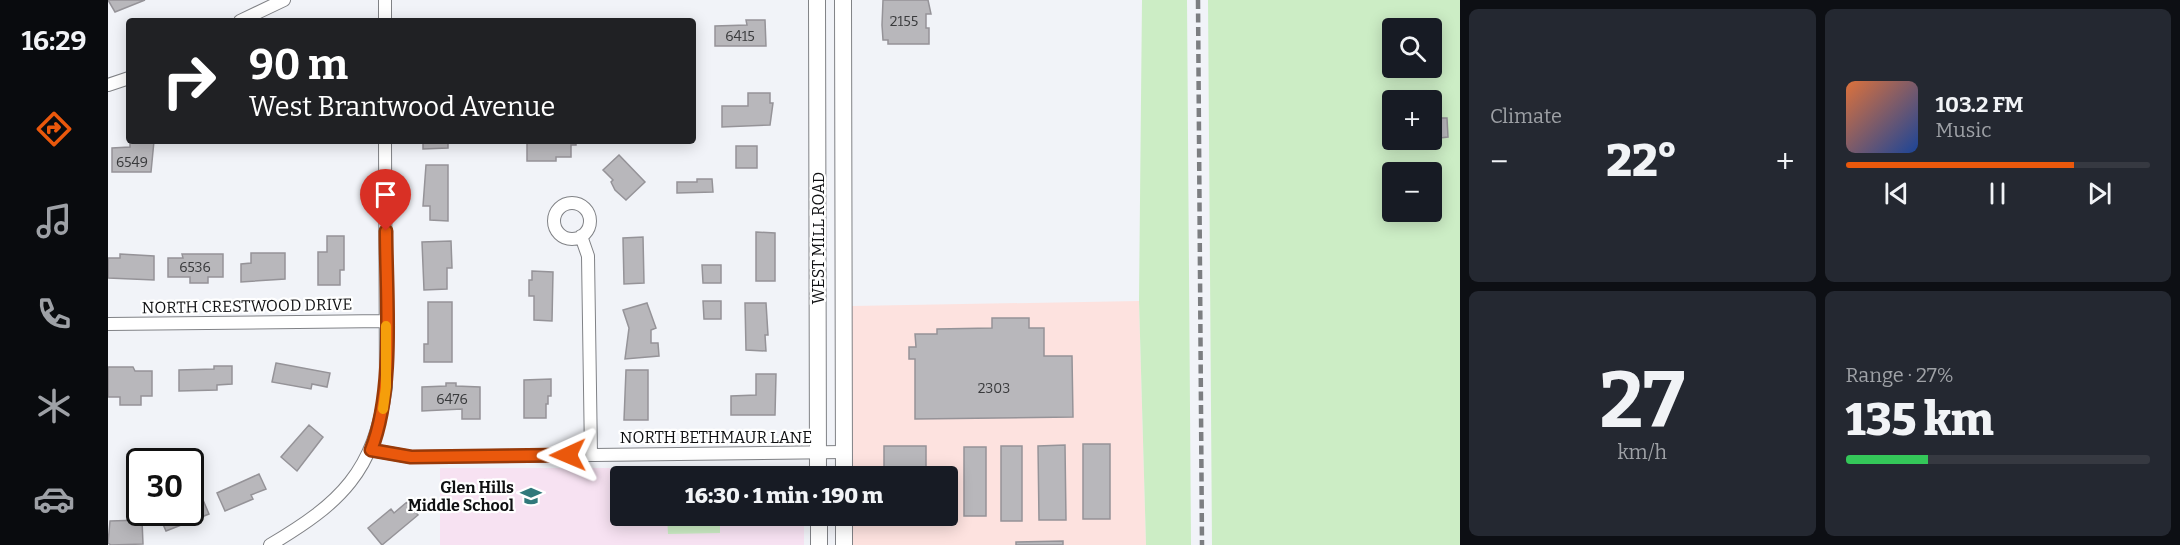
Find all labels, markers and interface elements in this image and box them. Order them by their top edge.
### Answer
house number: 2155 [890,13,918,30]
map controls [1382,18,1442,222]
button: search [1382,18,1442,78]
text: 16:29 [21,25,87,57]
house number: 6415 [725,28,755,45]
text: 90 m [249,40,348,90]
icon: right [150,42,228,120]
button: + [1382,90,1442,150]
text: West Brantwood Avenue [249,91,555,123]
text: 103.2 FM [1936,91,2024,118]
text: Climate [1490,104,1562,128]
icon: directions [33,108,75,150]
text: Music [1936,118,1992,142]
text: 22° [1606,134,1678,188]
text: − [1490,142,1508,182]
text: + [1776,142,1795,182]
house number: 6549 [116,154,148,171]
button: − [1382,162,1442,222]
pin [360,169,411,231]
street label: WEST MILL ROAD [809,172,828,304]
icon: previous [1880,177,1913,210]
icon: pause [1981,177,2014,210]
icon: next [2083,177,2116,210]
icon: arrive [369,178,402,211]
icon: music [33,200,75,242]
house number: 6536 [179,259,211,276]
icon: phone [33,293,75,335]
street label: NORTH CRESTWOOD DRIVE [141,295,353,317]
text: 27 [1600,354,1685,448]
text: Range · 27% [1846,363,1954,387]
house number: 2303 [978,380,1010,397]
icon: climate [33,385,75,427]
house number: 6476 [436,391,468,408]
text: 135 km [1846,393,1994,447]
position arrow [536,423,600,487]
street label: NORTH BETHMAUR LANE [620,428,812,447]
text: km/h [1618,440,1667,464]
speed limit sign: 30 [126,448,204,526]
icon: car [33,478,75,520]
place label: Glen Hills Middle School [408,478,514,515]
text: 16:30 · 1 min · 190 m [685,482,883,509]
school or university icon: Glen Hills Middle School [519,484,543,508]

